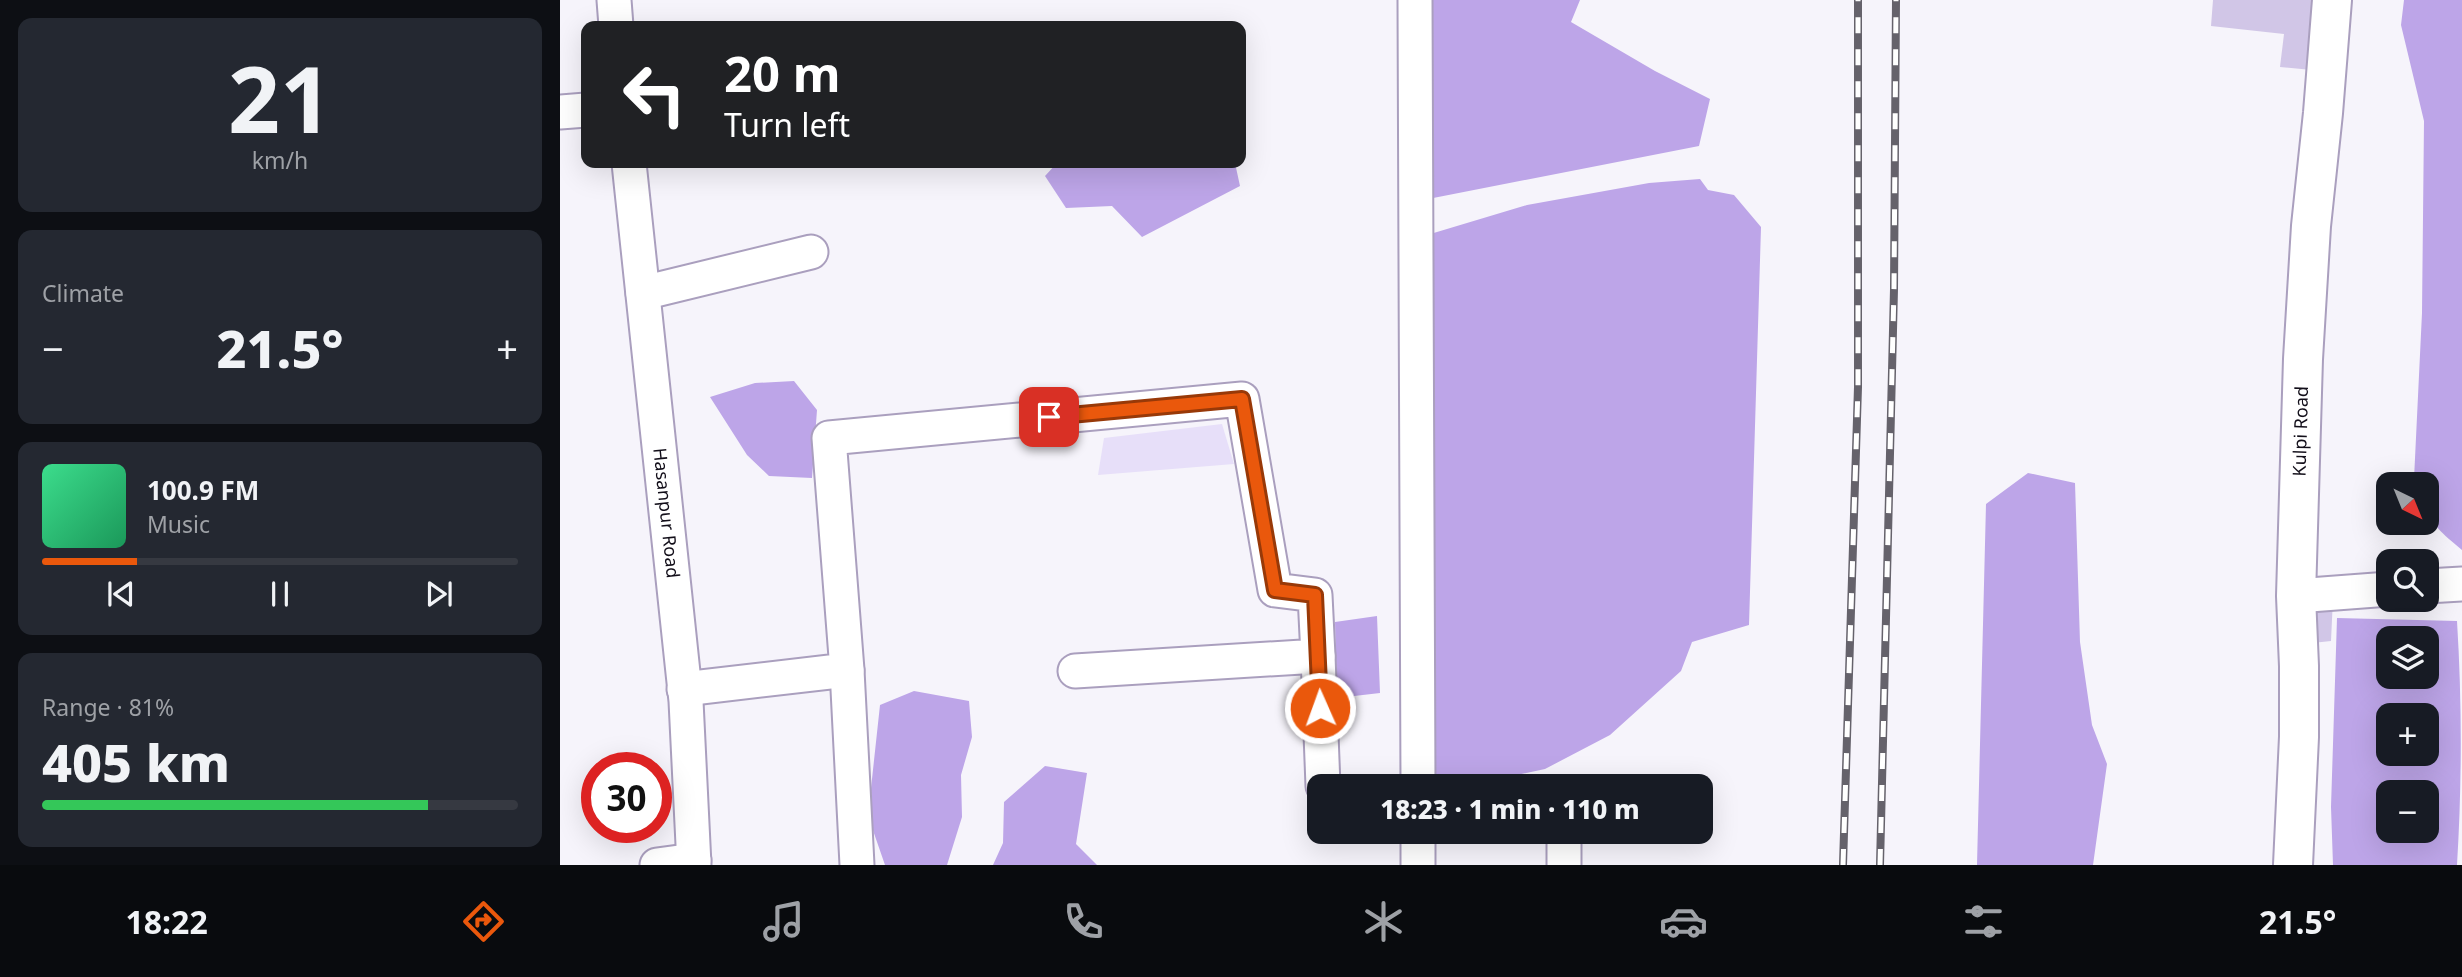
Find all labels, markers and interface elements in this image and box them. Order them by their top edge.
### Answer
text: 21 [228,36,332,160]
text: 20 m [724,40,841,106]
icon: left [609,49,700,140]
text: Turn left [724,103,850,146]
text: km/h [252,144,308,176]
text: Climate [42,277,124,309]
text: 21.5° [217,312,343,383]
text: − [42,322,64,374]
text: + [496,322,518,374]
street label: Kulpi Road [2287,386,2313,477]
pin [1019,387,1079,447]
icon: arrive [1030,398,1068,436]
street label: Hasanpur Road [648,447,686,579]
text: 100.9 FM [147,472,259,508]
north arrow [2376,472,2440,536]
map controls [2376,472,2439,843]
text: Music [147,508,210,540]
button: search [2376,549,2439,612]
icon: previous [102,575,140,613]
icon: pause [261,575,299,613]
icon: next [420,575,458,613]
button: layers [2376,626,2439,689]
position arrow [1283,671,1357,745]
text: Range · 81% [42,691,174,723]
button: + [2376,703,2439,766]
text: 405 km [42,726,230,797]
speed limit sign: 30 [581,752,672,843]
button: − [2376,780,2439,843]
text: 18:23 · 1 min · 110 m [1380,791,1640,827]
icon: directions [459,897,508,946]
icon: music [759,897,808,946]
icon: phone [1059,897,1108,946]
icon: climate [1359,897,1408,946]
icon: car [1659,897,1708,946]
icon: filters [1959,897,2008,946]
text: 18:22 [126,900,208,943]
text: 21.5° [2259,900,2336,943]

